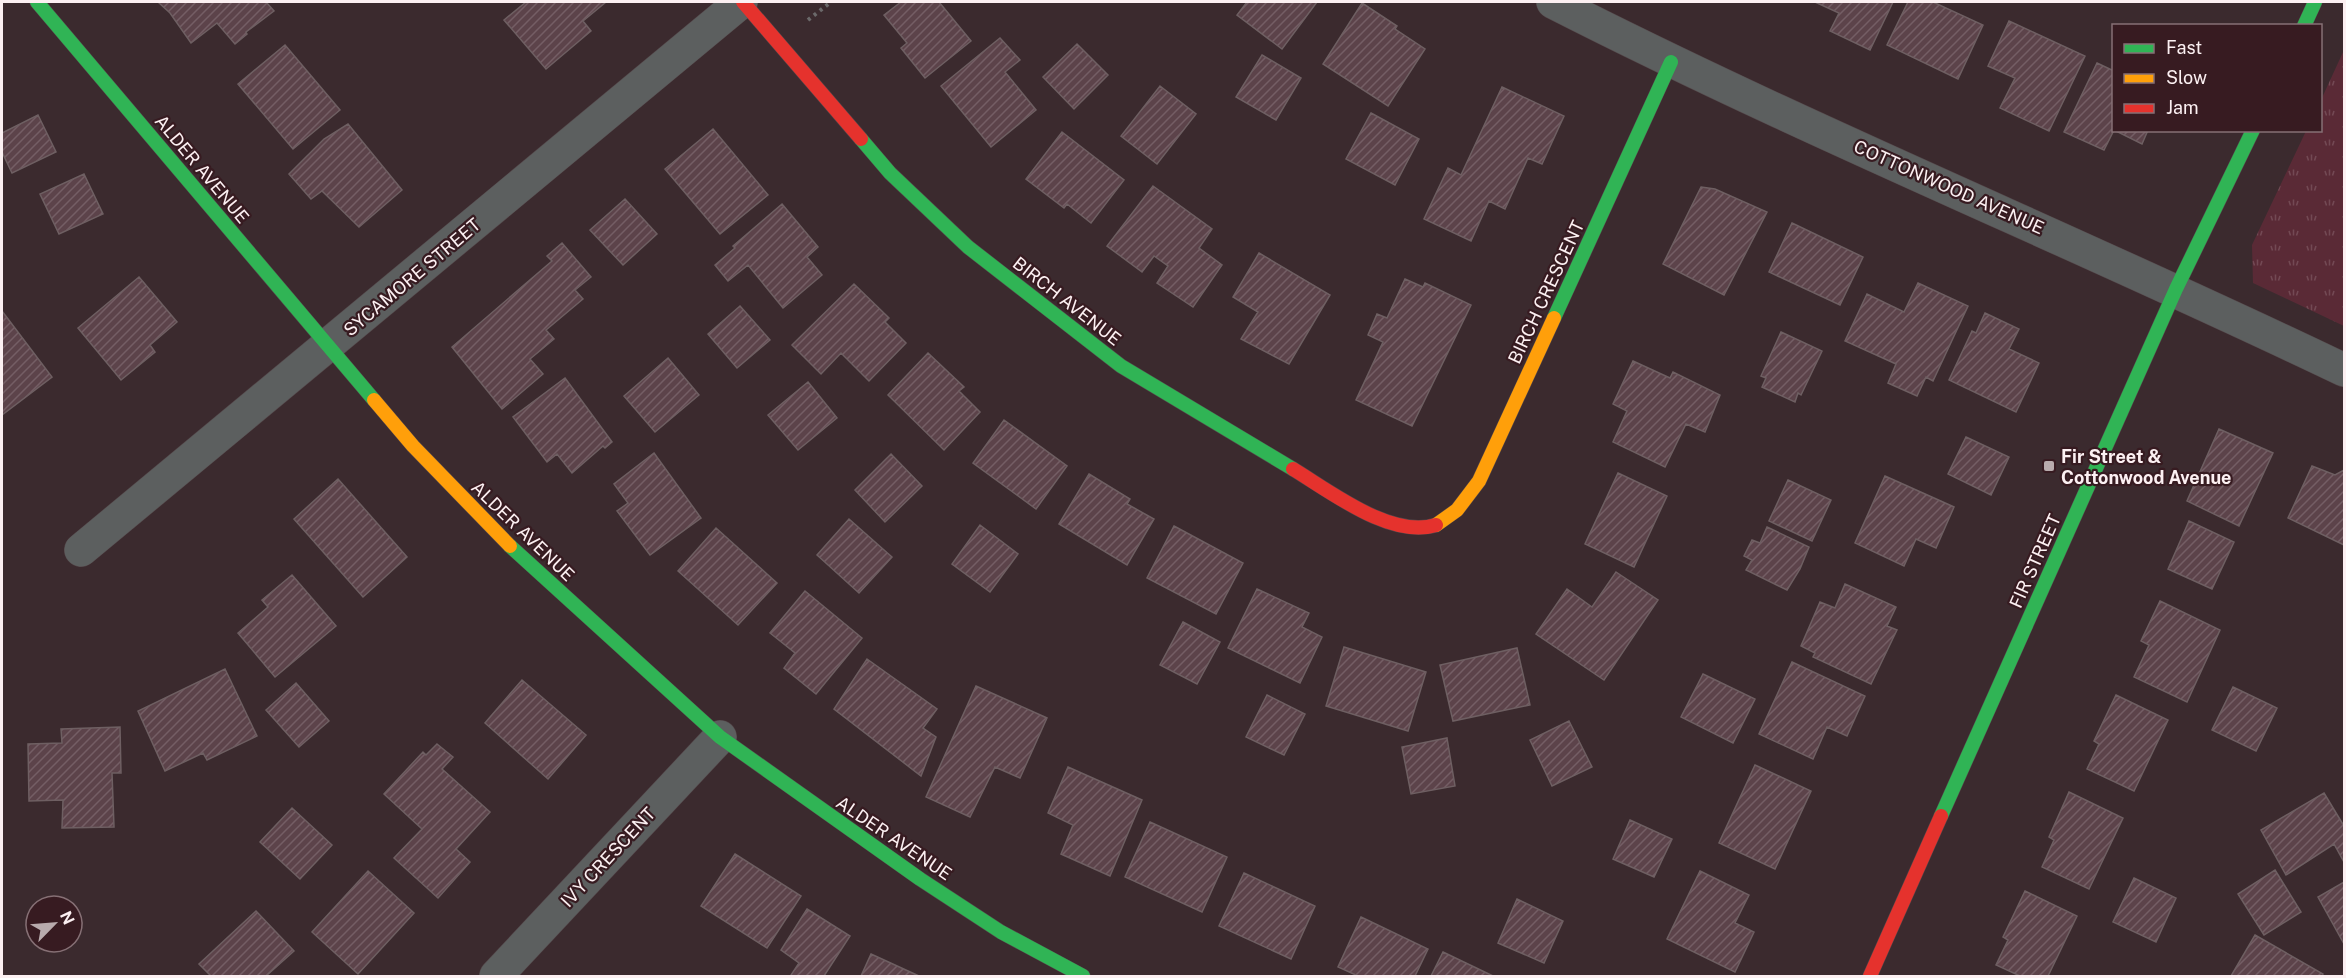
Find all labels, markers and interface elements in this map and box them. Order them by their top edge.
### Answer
legend [2112,24,2322,132]
text: Fast [2166,37,2202,58]
text: Slow [2166,67,2207,88]
text: Jam [2166,97,2199,118]
street label: ALDER AVENUE [151,111,253,227]
street label: COTTONWOOD AVENUE [1851,136,2047,238]
street label: SYCAMORE STREET [339,214,485,340]
street label: BIRCH CRESCENT [1504,217,1588,367]
street label: BIRCH AVENUE [1009,252,1125,350]
place label: Fir Street & Cottonwood Avenue [2061,446,2232,488]
marker: Fir Street & Cottonwood Avenue [2042,459,2056,473]
street label: ALDER AVENUE [467,477,579,585]
street label: FIR STREET [2005,511,2065,611]
street label: ALDER AVENUE [832,792,956,884]
street label: IVY CRESCENT [556,803,660,911]
north arrow [24,894,84,954]
text: N [56,908,78,928]

